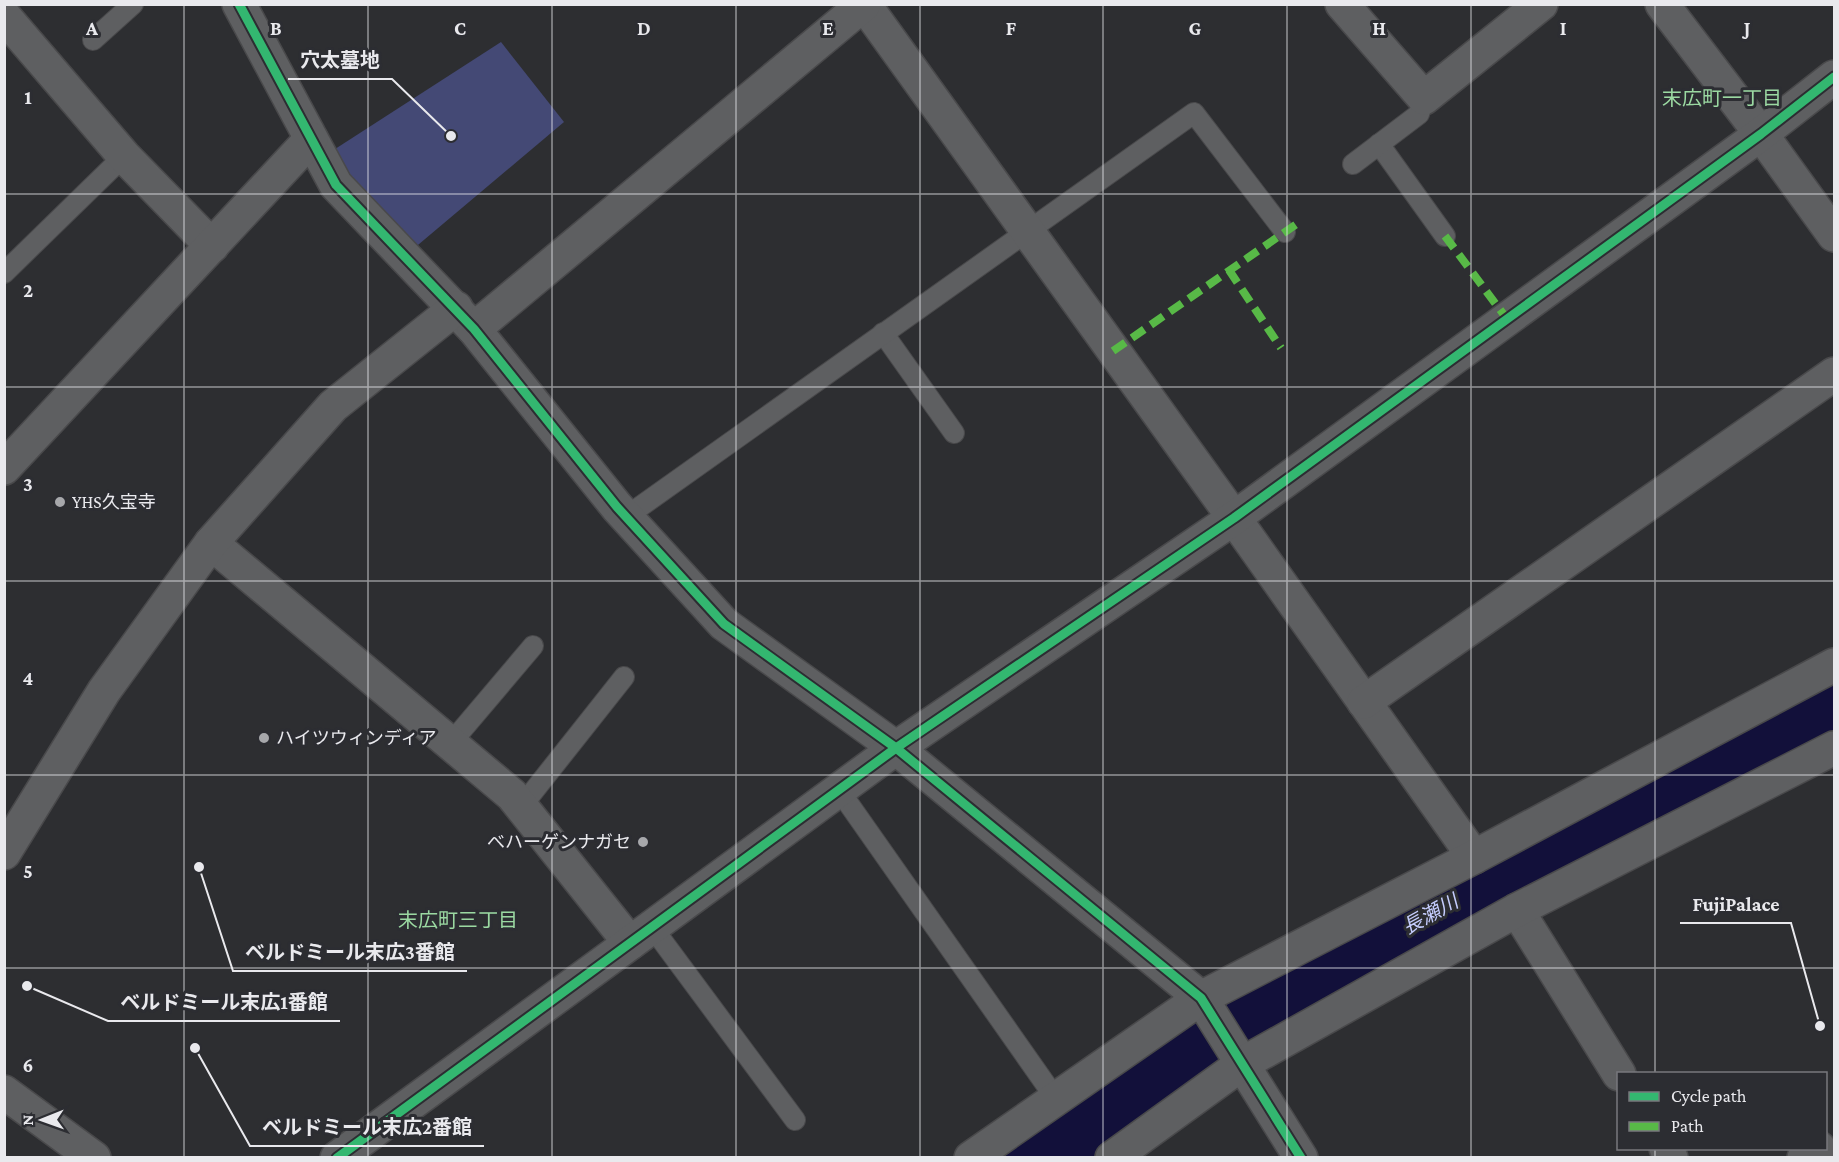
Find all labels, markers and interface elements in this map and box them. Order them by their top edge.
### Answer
text: A [85,17,99,39]
text: B [270,17,282,39]
text: C [454,17,466,39]
text: D [637,17,651,39]
text: E [822,17,834,39]
text: F [1006,17,1017,39]
text: G [1189,17,1202,39]
text: H [1372,17,1386,39]
text: I [1560,17,1567,39]
text: J [1742,17,1751,39]
callout: 穴太墓地 [288,41,392,79]
text: 穴太墓地 [300,49,380,71]
text: 1 [24,86,32,108]
district label: 末広町一丁目 [1662,87,1782,109]
text: 2 [23,279,33,301]
text: 3 [23,473,33,495]
place label: YHS久宝寺 [72,492,156,512]
marker: YHS久宝寺 [53,495,67,509]
text: 4 [23,667,34,689]
place label: ハイツウィンディア [276,728,436,748]
marker: ハイツウィンディア [257,731,271,745]
place label: べハーゲンナガセ [487,832,631,852]
marker: べハーゲンナガセ [636,835,650,849]
text: 5 [23,860,33,882]
callout: FujiPalace [1680,885,1791,923]
water label: 長瀬川 [1398,889,1463,938]
text: FujiPalace [1692,893,1780,916]
district label: 末広町三丁目 [398,909,518,931]
callout: ベルドミール末広3番館 [233,933,467,971]
text: ベルドミール末広3番館 [245,941,455,963]
callout: ベルドミール末広1番館 [108,983,340,1021]
text: ベルドミール末広1番館 [120,991,328,1013]
text: 6 [23,1054,33,1076]
legend [1617,1072,1827,1150]
text: Cycle path [1671,1086,1747,1106]
north arrow [12,1090,72,1150]
callout: ベルドミール末広2番館 [250,1108,484,1146]
text: N [19,1115,36,1126]
text: ベルドミール末広2番館 [262,1116,472,1138]
text: Path [1671,1116,1704,1136]

